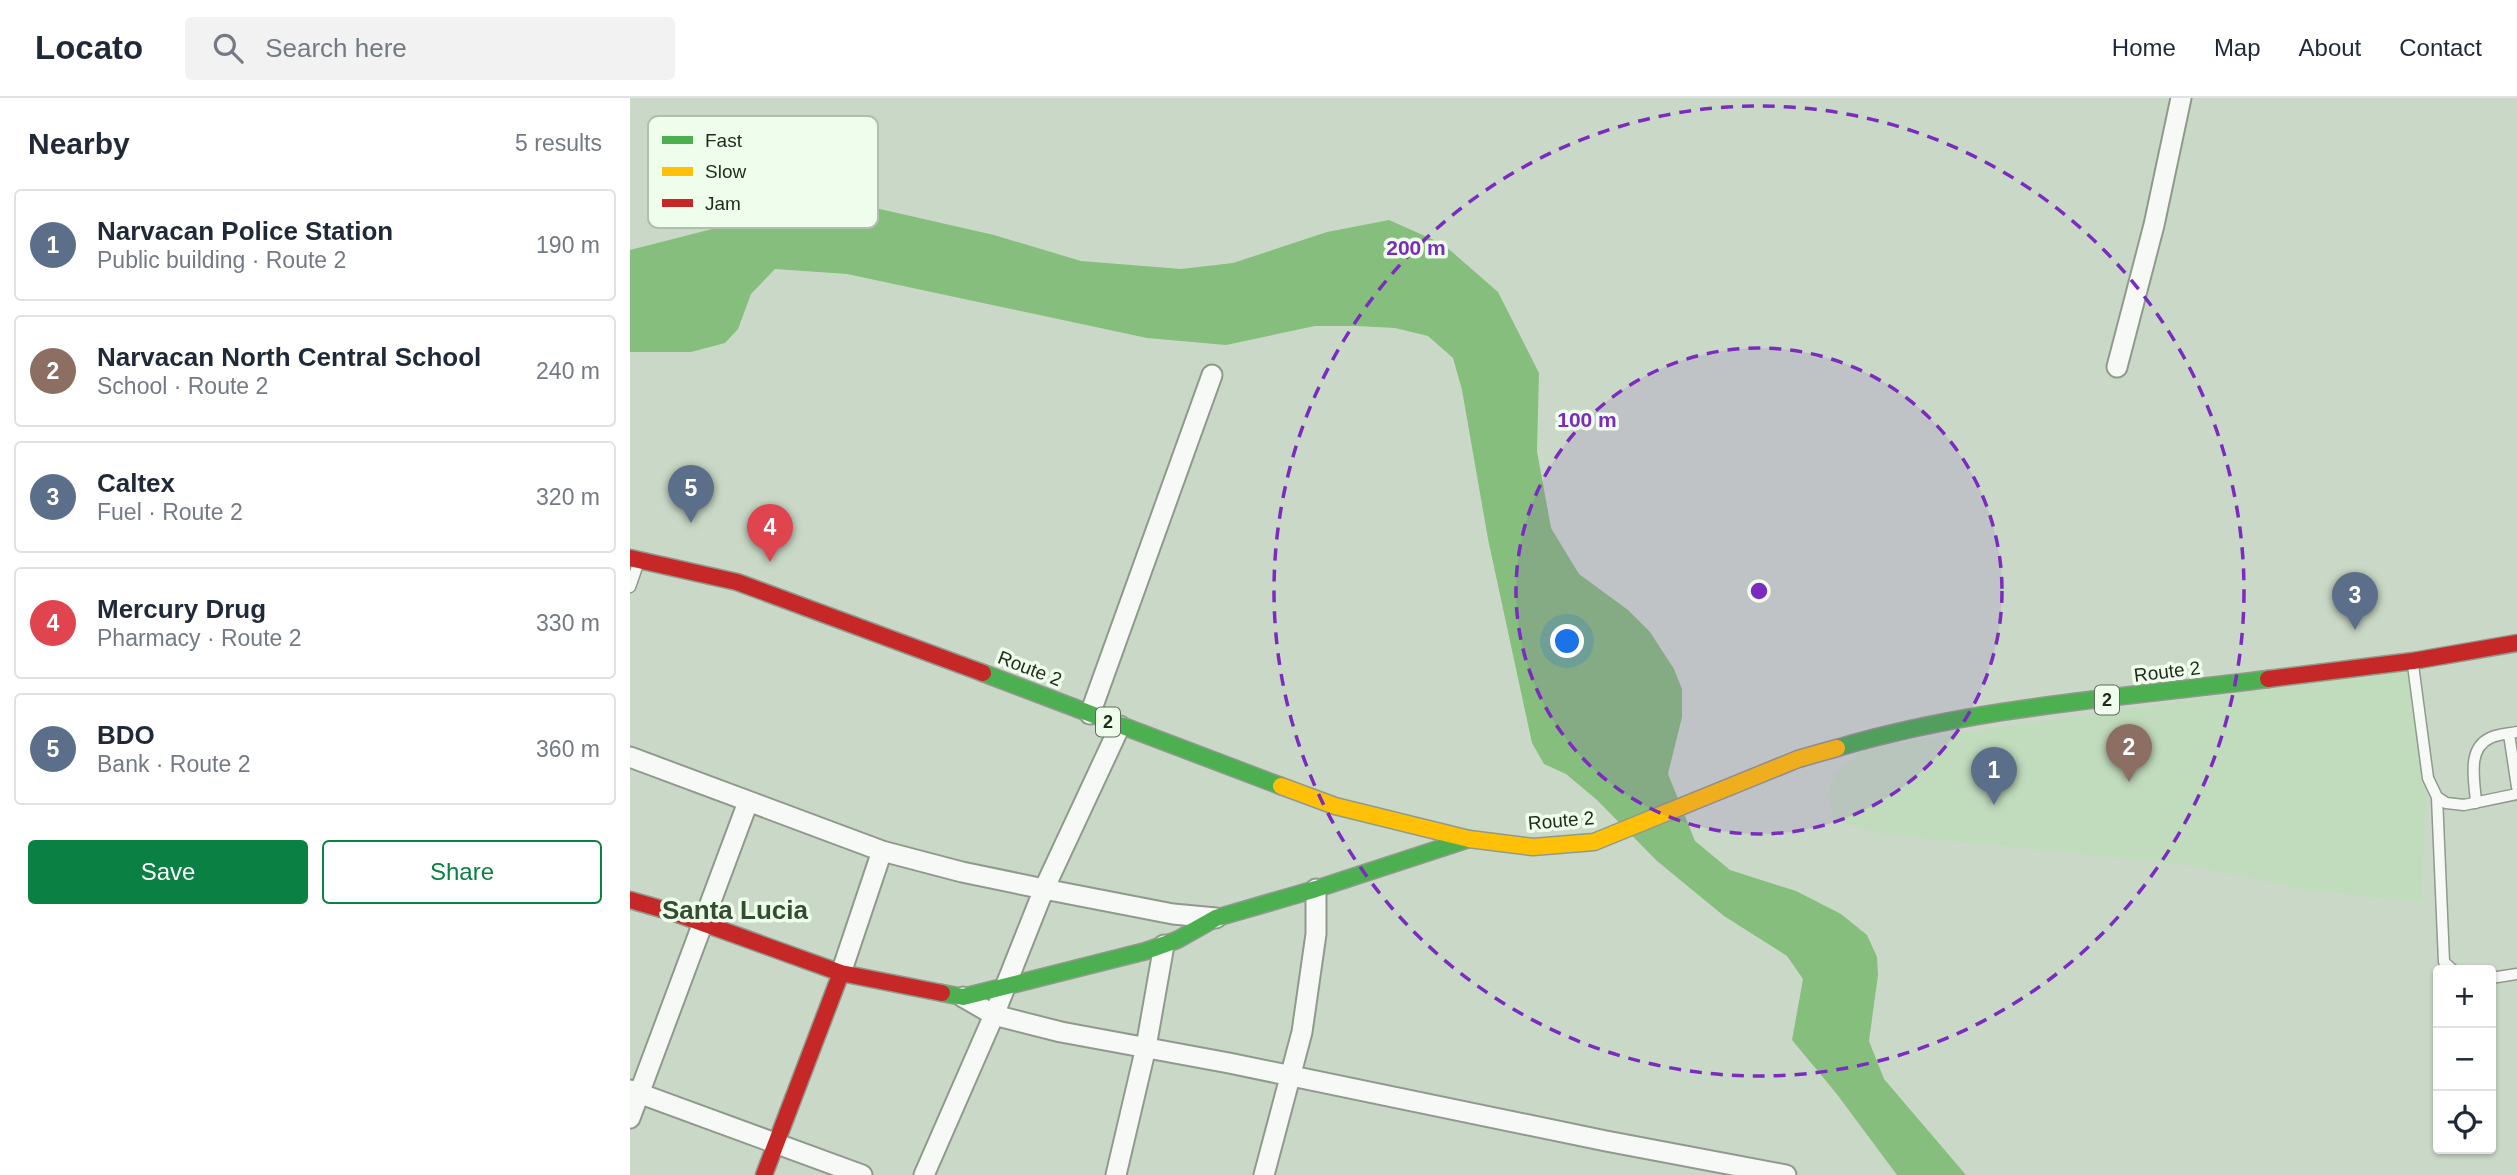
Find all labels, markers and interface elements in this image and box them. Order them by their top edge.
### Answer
search box [185,17,675,80]
text: Locato [35,29,143,66]
icon: search [209,29,247,67]
text: Search here [265,33,407,63]
text: Home [2112,34,2176,61]
text: Map [2214,34,2261,61]
text: About [2299,34,2361,61]
text: Contact [2399,34,2482,61]
legend [648,116,878,228]
text: Nearby [28,127,130,160]
text: 5 results [515,130,602,156]
text: Fast [705,130,743,151]
text: Slow [705,161,746,182]
text: Jam [705,193,741,214]
text: Narvacan Police Station [97,216,393,246]
text: 1 [47,232,59,258]
text: 190 m [536,232,600,258]
text: 200 m [1386,236,1446,259]
text: Public building · Route 2 [97,247,346,273]
text: Narvacan North Central School [97,342,481,372]
text: 2 [47,358,59,384]
text: 240 m [536,358,600,384]
text: School · Route 2 [97,373,268,399]
text: 100 m [1557,408,1617,431]
pin: 5 [668,465,714,523]
text: Caltex [97,468,175,498]
text: 3 [47,484,59,510]
text: 320 m [536,484,600,510]
text: Fuel · Route 2 [97,499,243,525]
pin: 4 [747,504,793,562]
pin: 3 [2332,572,2378,630]
centre of rings [1747,579,1771,603]
text: Mercury Drug [97,594,266,624]
text: 4 [47,610,59,636]
text: 330 m [536,610,600,636]
your location [1550,624,1584,658]
text: Pharmacy · Route 2 [97,625,302,651]
street label: Route 2 [995,647,1065,690]
street label: Route 2 [2133,657,2201,686]
road number: 2 [2095,686,2119,714]
road number: 2 [1096,708,1120,736]
text: BDO [97,720,155,750]
pin: 2 [2106,724,2152,782]
text: 5 [47,736,59,762]
text: 360 m [536,736,600,762]
pin: 1 [1971,747,2017,805]
text: Bank · Route 2 [97,751,250,777]
street label: Route 2 [1527,807,1595,834]
button: Save [28,840,308,904]
button: Share [322,840,602,904]
district label: Santa Lucia [662,895,809,925]
map controls [2433,965,2496,1154]
button: + [2433,965,2496,1028]
button: − [2433,1028,2496,1091]
button: locate [2433,1091,2496,1154]

